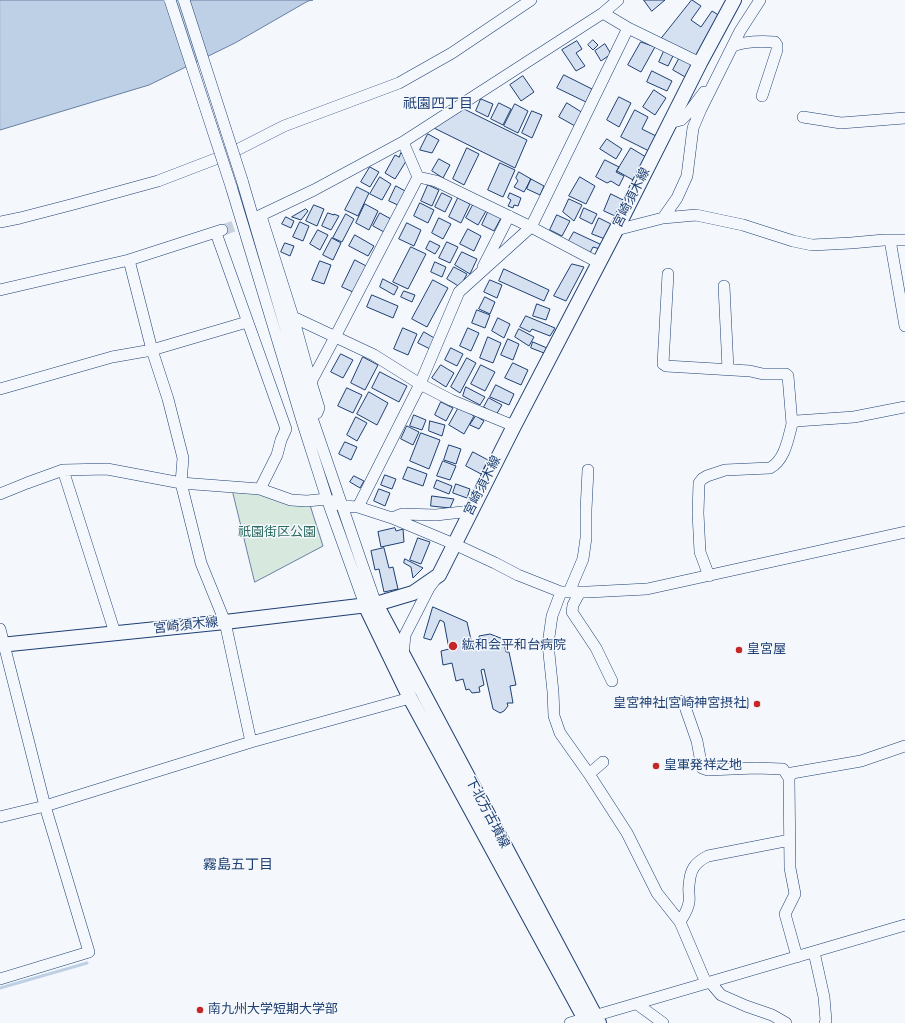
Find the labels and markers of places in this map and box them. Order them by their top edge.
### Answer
place label: 紘和会平和台病院 [462,638,566,654]
marker: 紘和会平和台病院 [447,640,459,652]
place label: 皇宮屋 [747,642,786,658]
marker: 皇宮屋 [734,645,744,655]
place label: 皇宮神社(宮崎神宮摂社) [613,696,749,712]
marker: 皇宮神社(宮崎神宮摂社) [752,699,762,709]
place label: 皇軍発祥之地 [664,758,742,774]
marker: 皇軍発祥之地 [651,761,661,771]
place label: 南九州大学短期大学部 [208,1002,338,1018]
marker: 南九州大学短期大学部 [195,1005,205,1015]

